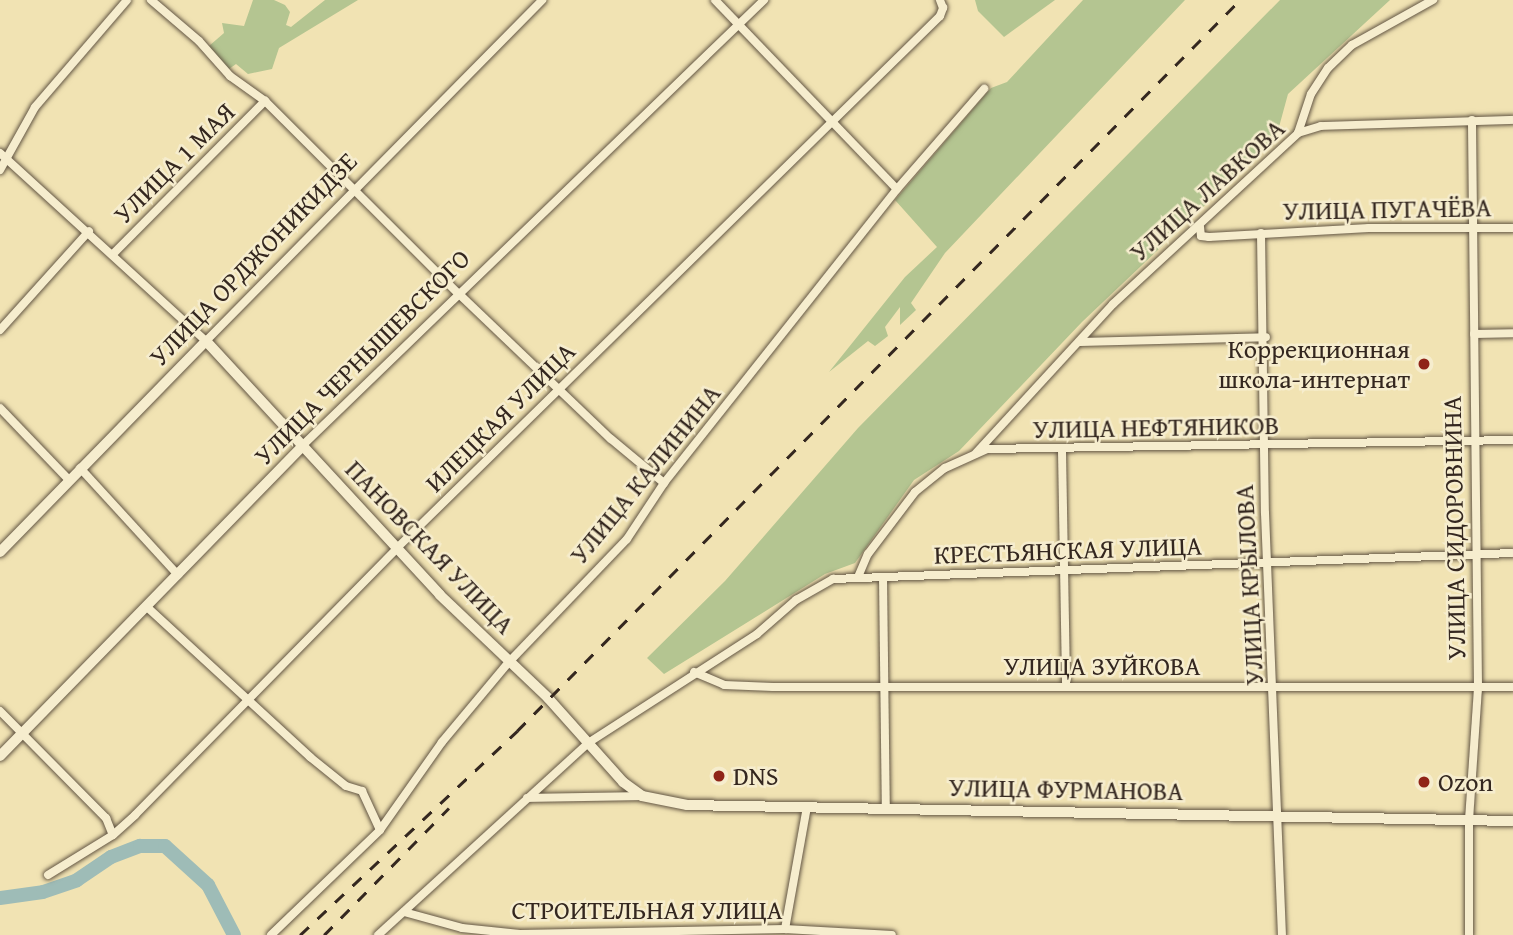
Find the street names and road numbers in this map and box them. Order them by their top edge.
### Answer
street label: УЛИЦА 1 МАЯ [107,96,241,230]
street label: УЛИЦА ЛАВКОВА [1123,112,1291,268]
street label: УЛИЦА ОРДЖОНИКИДЗЕ [143,146,363,372]
street label: УЛИЦА ПУГАЧЁВА [1282,192,1492,226]
street label: УЛИЦА ЧЕРНЫШЕВСКОГО [248,243,476,471]
street label: ИЛЕЦКАЯ УЛИЦА [419,336,581,498]
street label: УЛИЦА КАЛИНИНА [563,378,727,570]
street label: УЛИЦА СИДОРОВНИНА [1436,396,1472,660]
street label: УЛИЦА НЕФТЯНИКОВ [1032,409,1280,445]
street label: ПАНОВСКАЯ УЛИЦА [339,454,521,640]
street label: УЛИЦА КРЫЛОВА [1228,484,1270,686]
street label: КРЕСТЬЯНСКАЯ УЛИЦА [934,530,1202,570]
street label: УЛИЦА ЗУЙКОВА [1003,650,1201,682]
street label: УЛИЦА ФУРМАНОВА [948,771,1184,807]
street label: СТРОИТЕЛЬНАЯ УЛИЦА [511,894,783,926]

